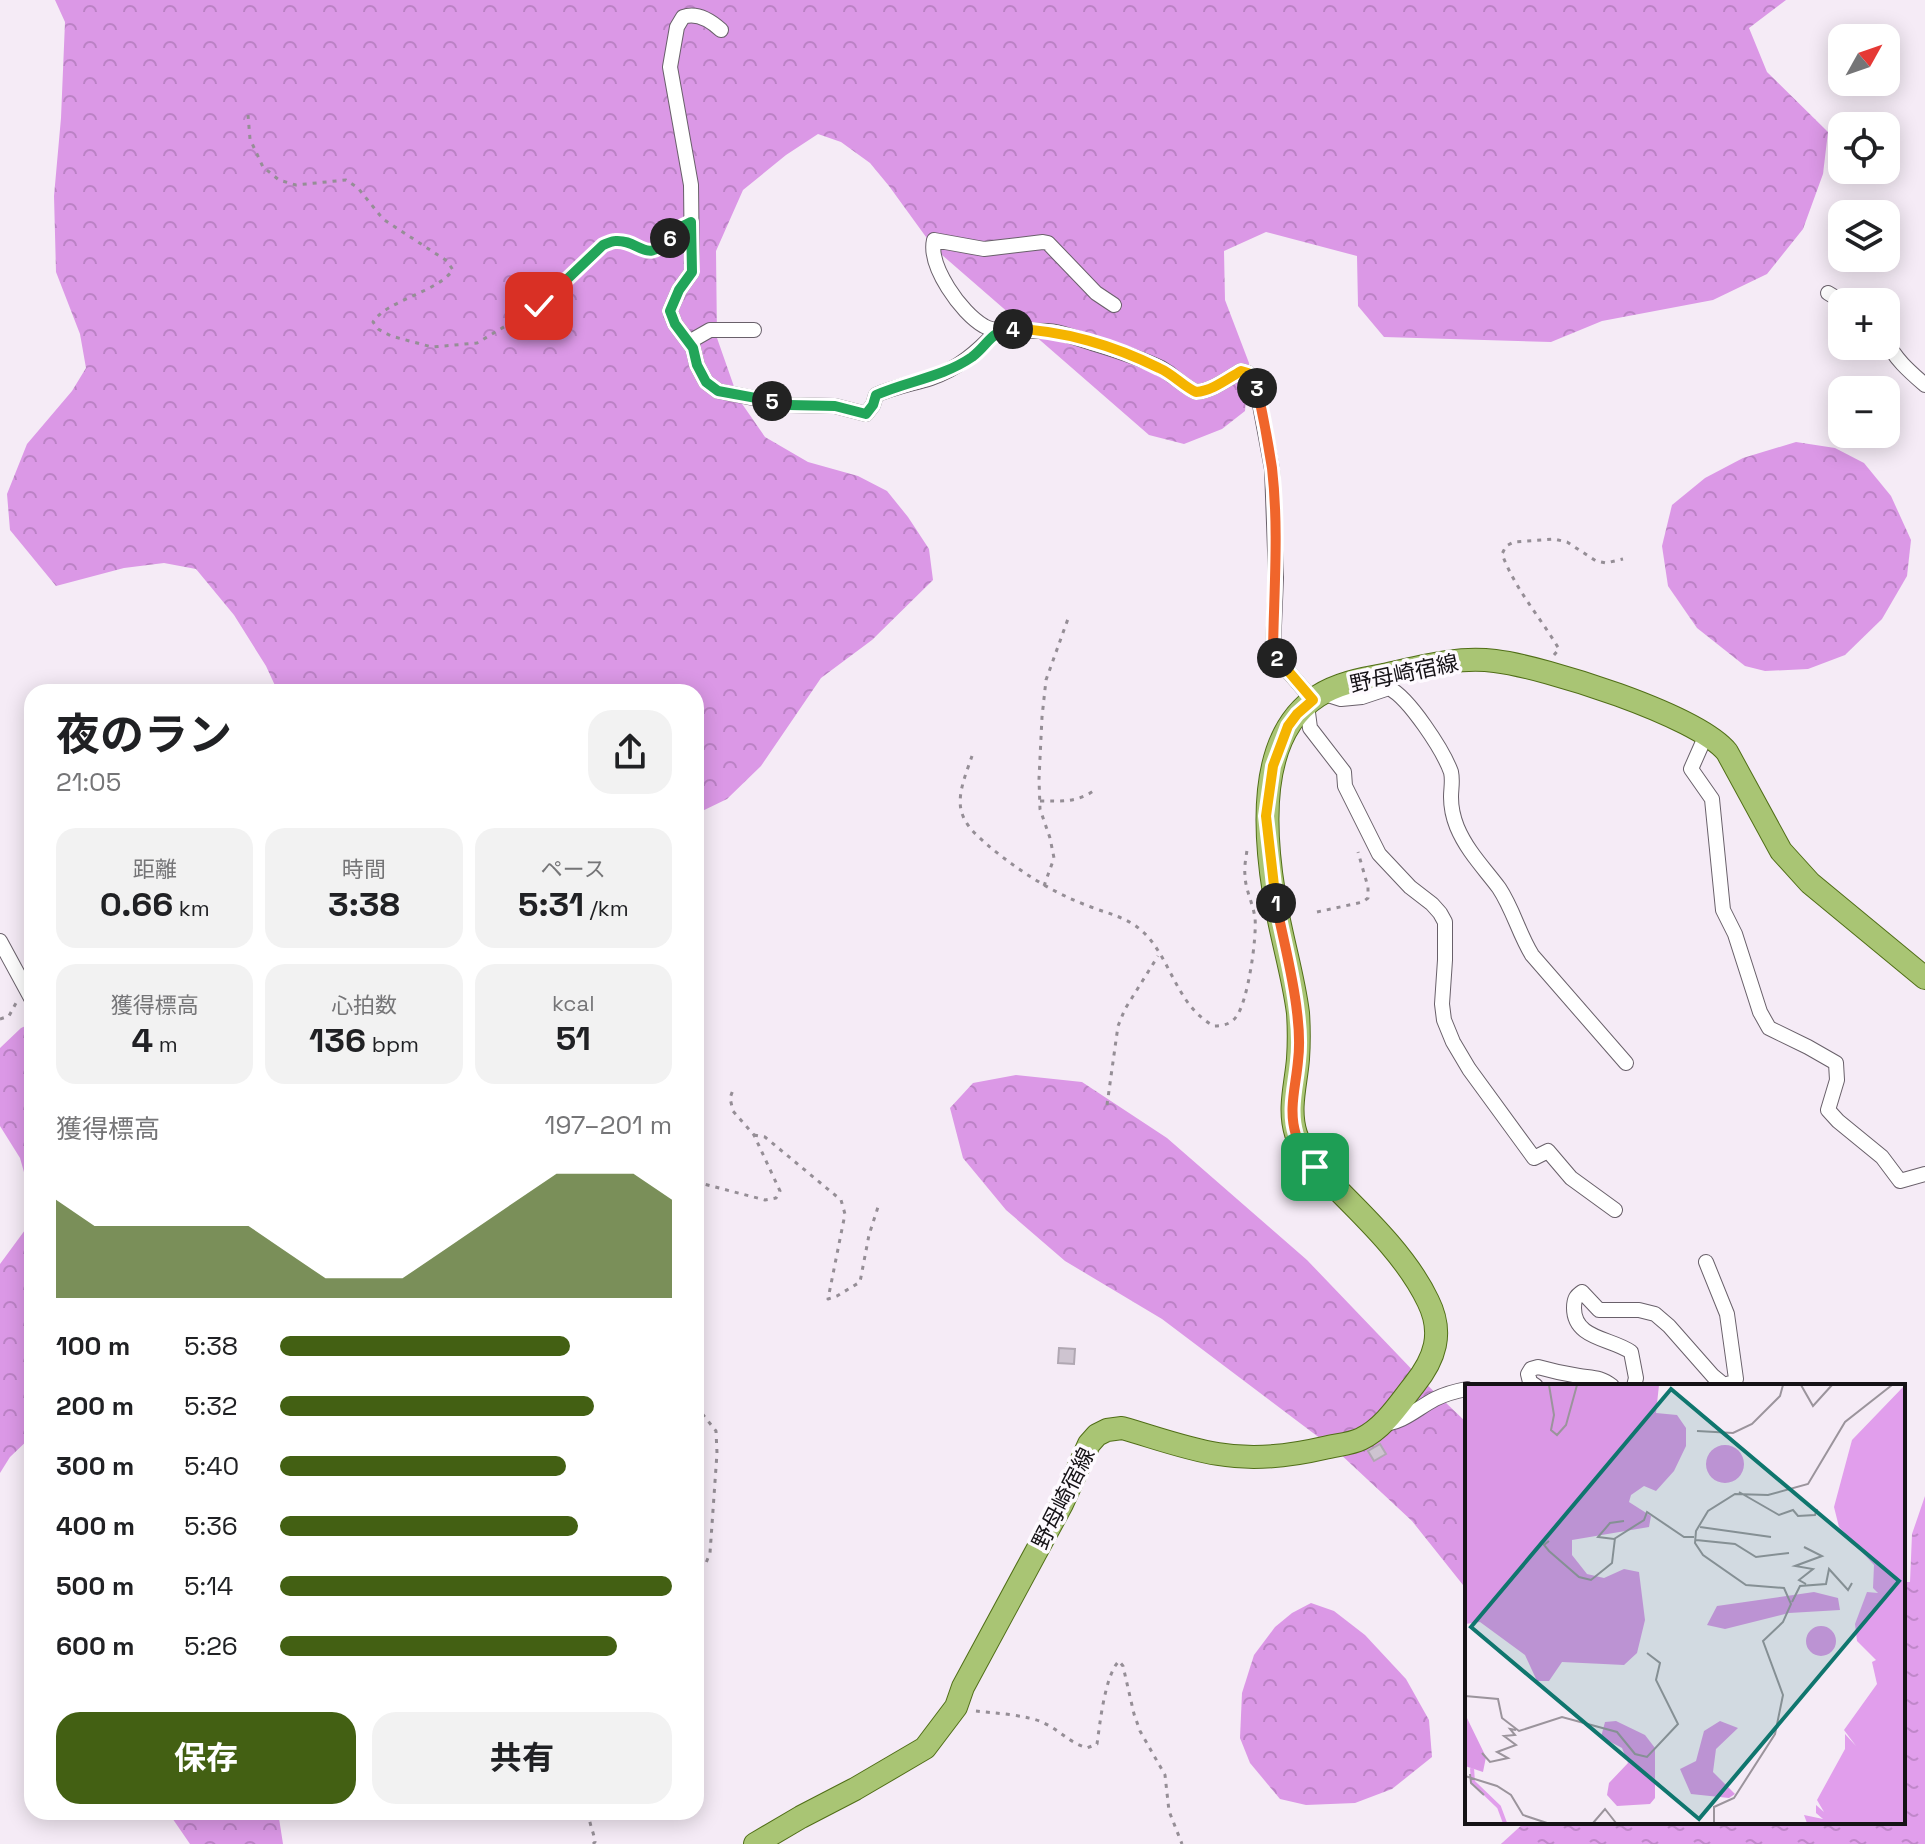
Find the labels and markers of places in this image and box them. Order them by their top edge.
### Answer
pin: 6 [650,218,690,258]
pin [505,272,573,340]
pin: 4 [993,309,1033,349]
pin: 3 [1237,368,1277,408]
pin: 5 [752,381,792,421]
pin: 2 [1257,638,1297,678]
pin: 1 [1256,883,1296,923]
pin [1281,1133,1349,1201]

